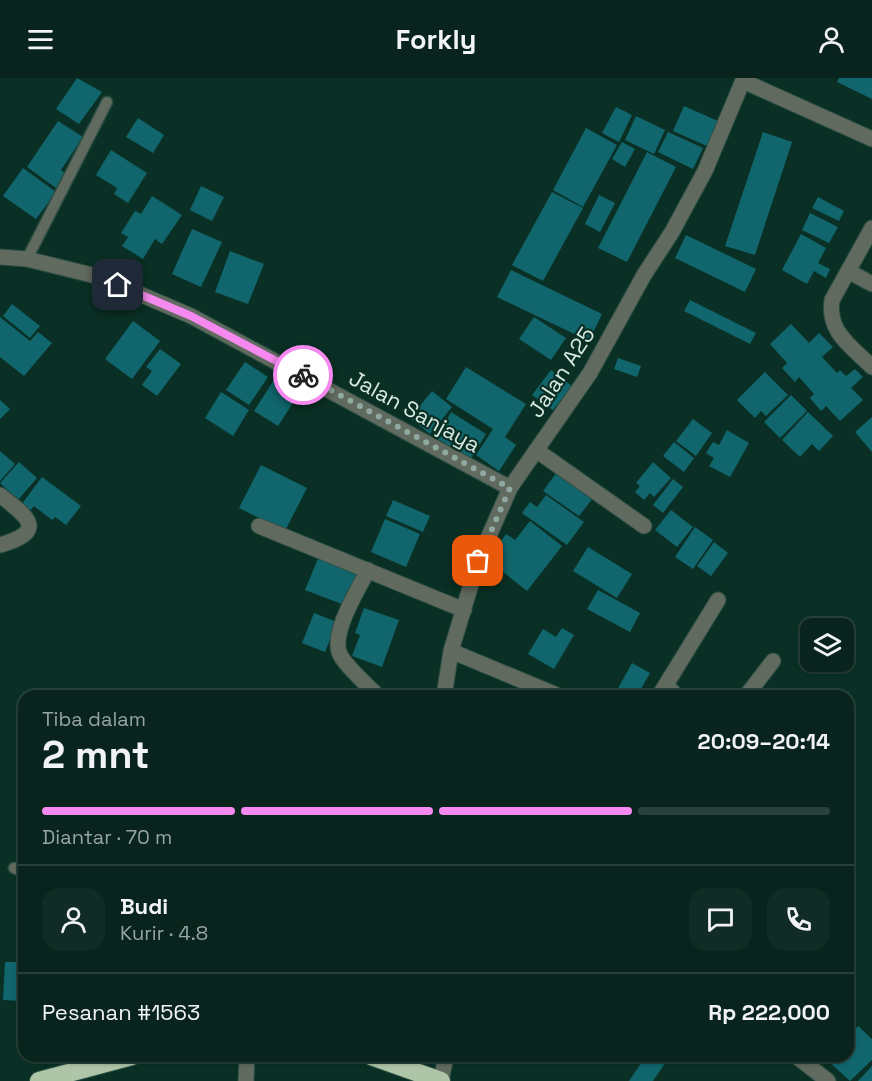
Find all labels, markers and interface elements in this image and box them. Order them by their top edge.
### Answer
text: Forkly [396,22,476,57]
icon: menu [24,23,57,56]
icon: person [815,23,848,56]
pin [92,259,143,310]
icon: home [101,268,134,301]
street label: Jalan A25 [521,321,601,423]
courier [273,345,333,405]
icon: bike [287,359,320,392]
street label: Jalan Sanjaya [344,363,486,459]
pin [452,535,503,586]
icon: bag [461,544,494,577]
map controls [800,618,854,672]
button: layers [800,618,854,672]
text: Tiba dalam [42,706,146,732]
text: 20:09–20:14 [698,727,830,755]
text: 2 mnt [42,730,150,779]
text: Diantar · 70 m [42,824,172,850]
button: person [42,888,105,951]
button: chat [689,888,752,951]
button: phone [767,888,830,951]
text: Budi [120,892,168,920]
text: Kurir · 4.8 [120,920,208,946]
text: Pesanan #1563 [42,998,200,1026]
text: Rp 222,000 [708,998,830,1026]

